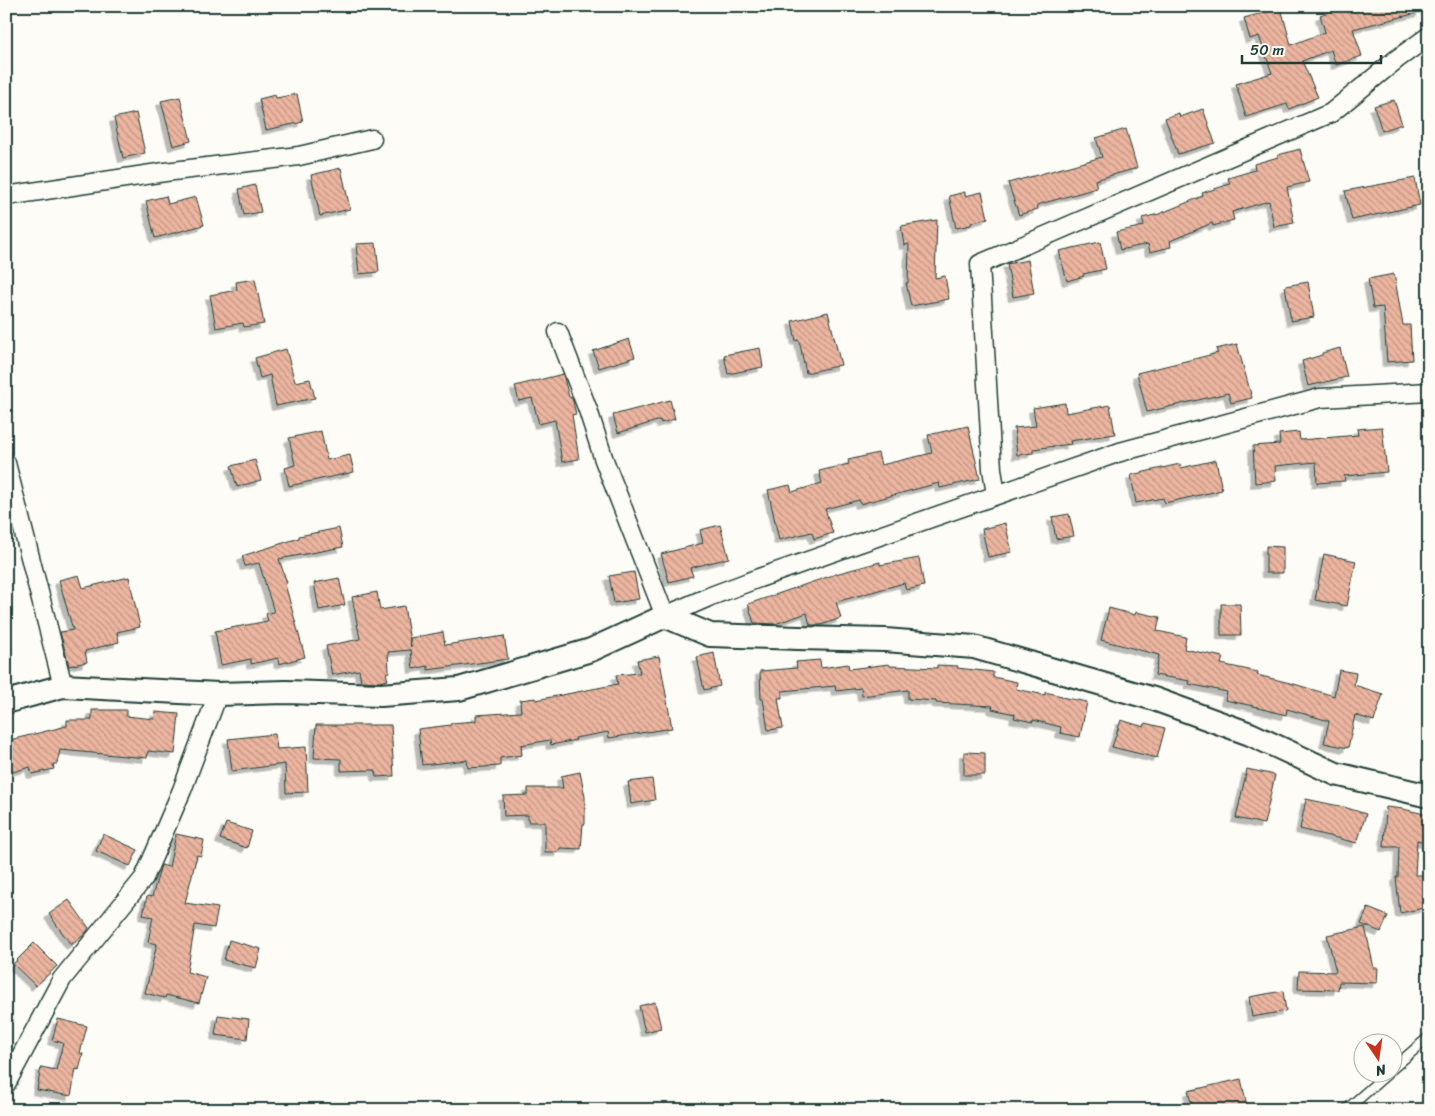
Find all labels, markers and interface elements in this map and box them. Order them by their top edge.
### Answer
scale bar [1242,32,1381,64]
text: 50 m [1250,37,1285,63]
north arrow [1352,1034,1402,1084]
text: N [1373,1057,1389,1084]

